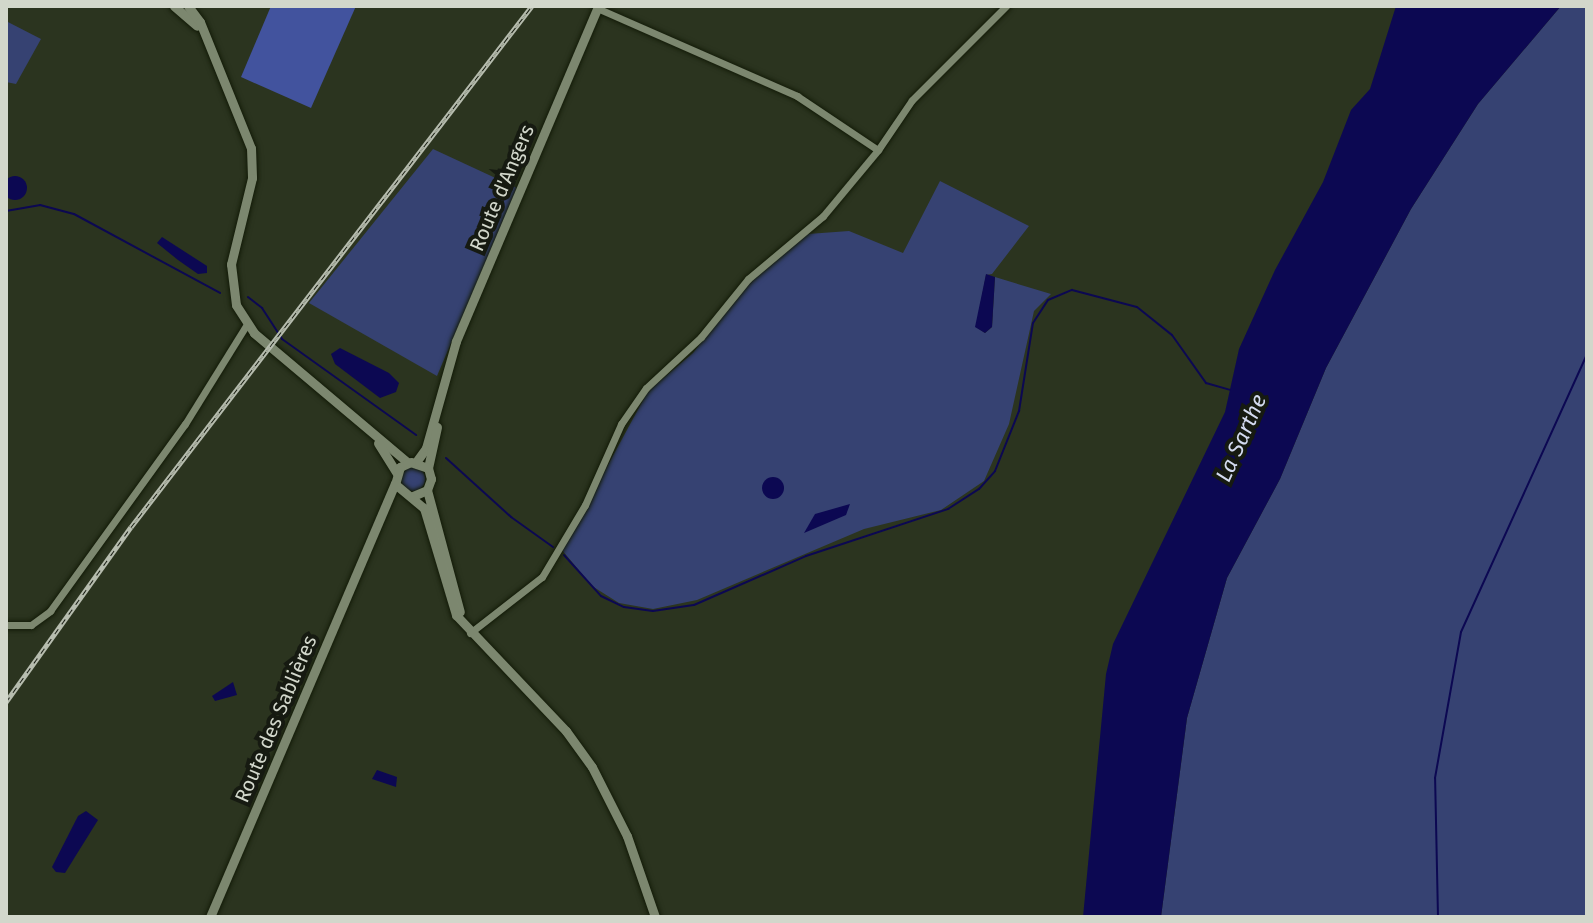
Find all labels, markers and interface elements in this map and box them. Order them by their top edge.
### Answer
street label: Route d'Angers [465,121,539,255]
water label: La Sarthe [1210,390,1272,486]
street label: Route des Sablières [230,632,322,806]

